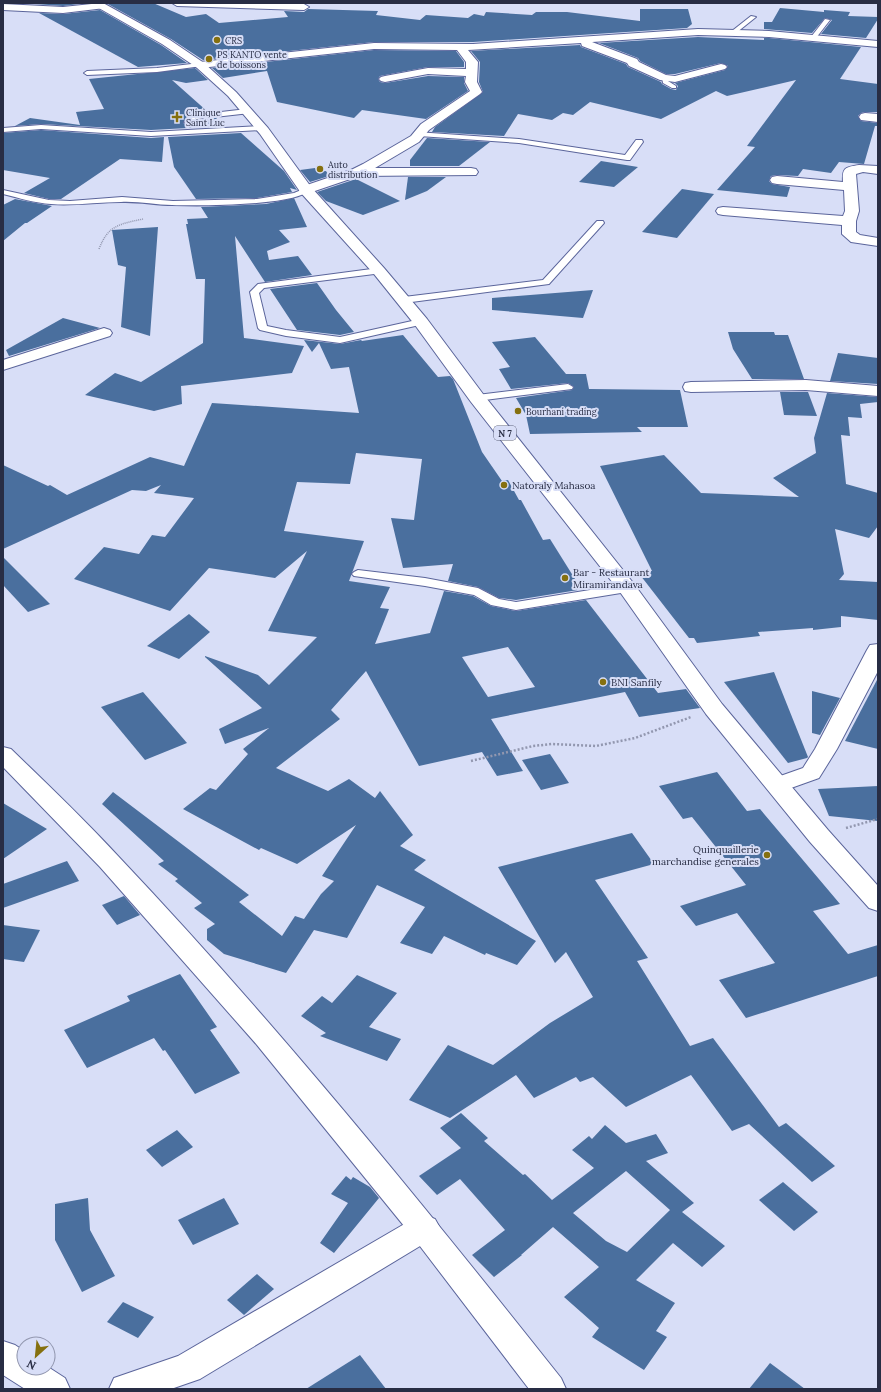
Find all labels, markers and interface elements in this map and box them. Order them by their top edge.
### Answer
marker: CRS [212,35,222,45]
place label: CRS [225,35,242,46]
place label: PS KANTO vente de boissons [217,49,287,70]
marker: PS KANTO vente de boissons [204,54,214,64]
place label: Clinique Saint Luc [186,107,225,128]
marker: Clinique Saint Luc [171,111,183,123]
place label: Auto distribution [327,159,378,180]
marker: Auto distribution [315,164,325,174]
marker: Bourhani trading [513,406,523,416]
place label: Bourhani trading [526,406,598,417]
road number: N 7 [494,426,516,440]
place label: Natoraly Mahasoa [512,479,596,492]
marker: Natoraly Mahasoa [499,480,509,490]
place label: Bar - Restaurant Miramirandava [573,566,649,591]
marker: Bar - Restaurant Miramirandava [560,573,570,583]
place label: BNI Sanfily [611,676,663,689]
marker: BNI Sanfily [598,677,608,687]
place label: Quinquaillerie marchandise generales [652,843,760,868]
marker: Quinquaillerie marchandise generales [762,850,772,860]
north arrow [16,1336,56,1376]
text: N [24,1357,38,1373]

